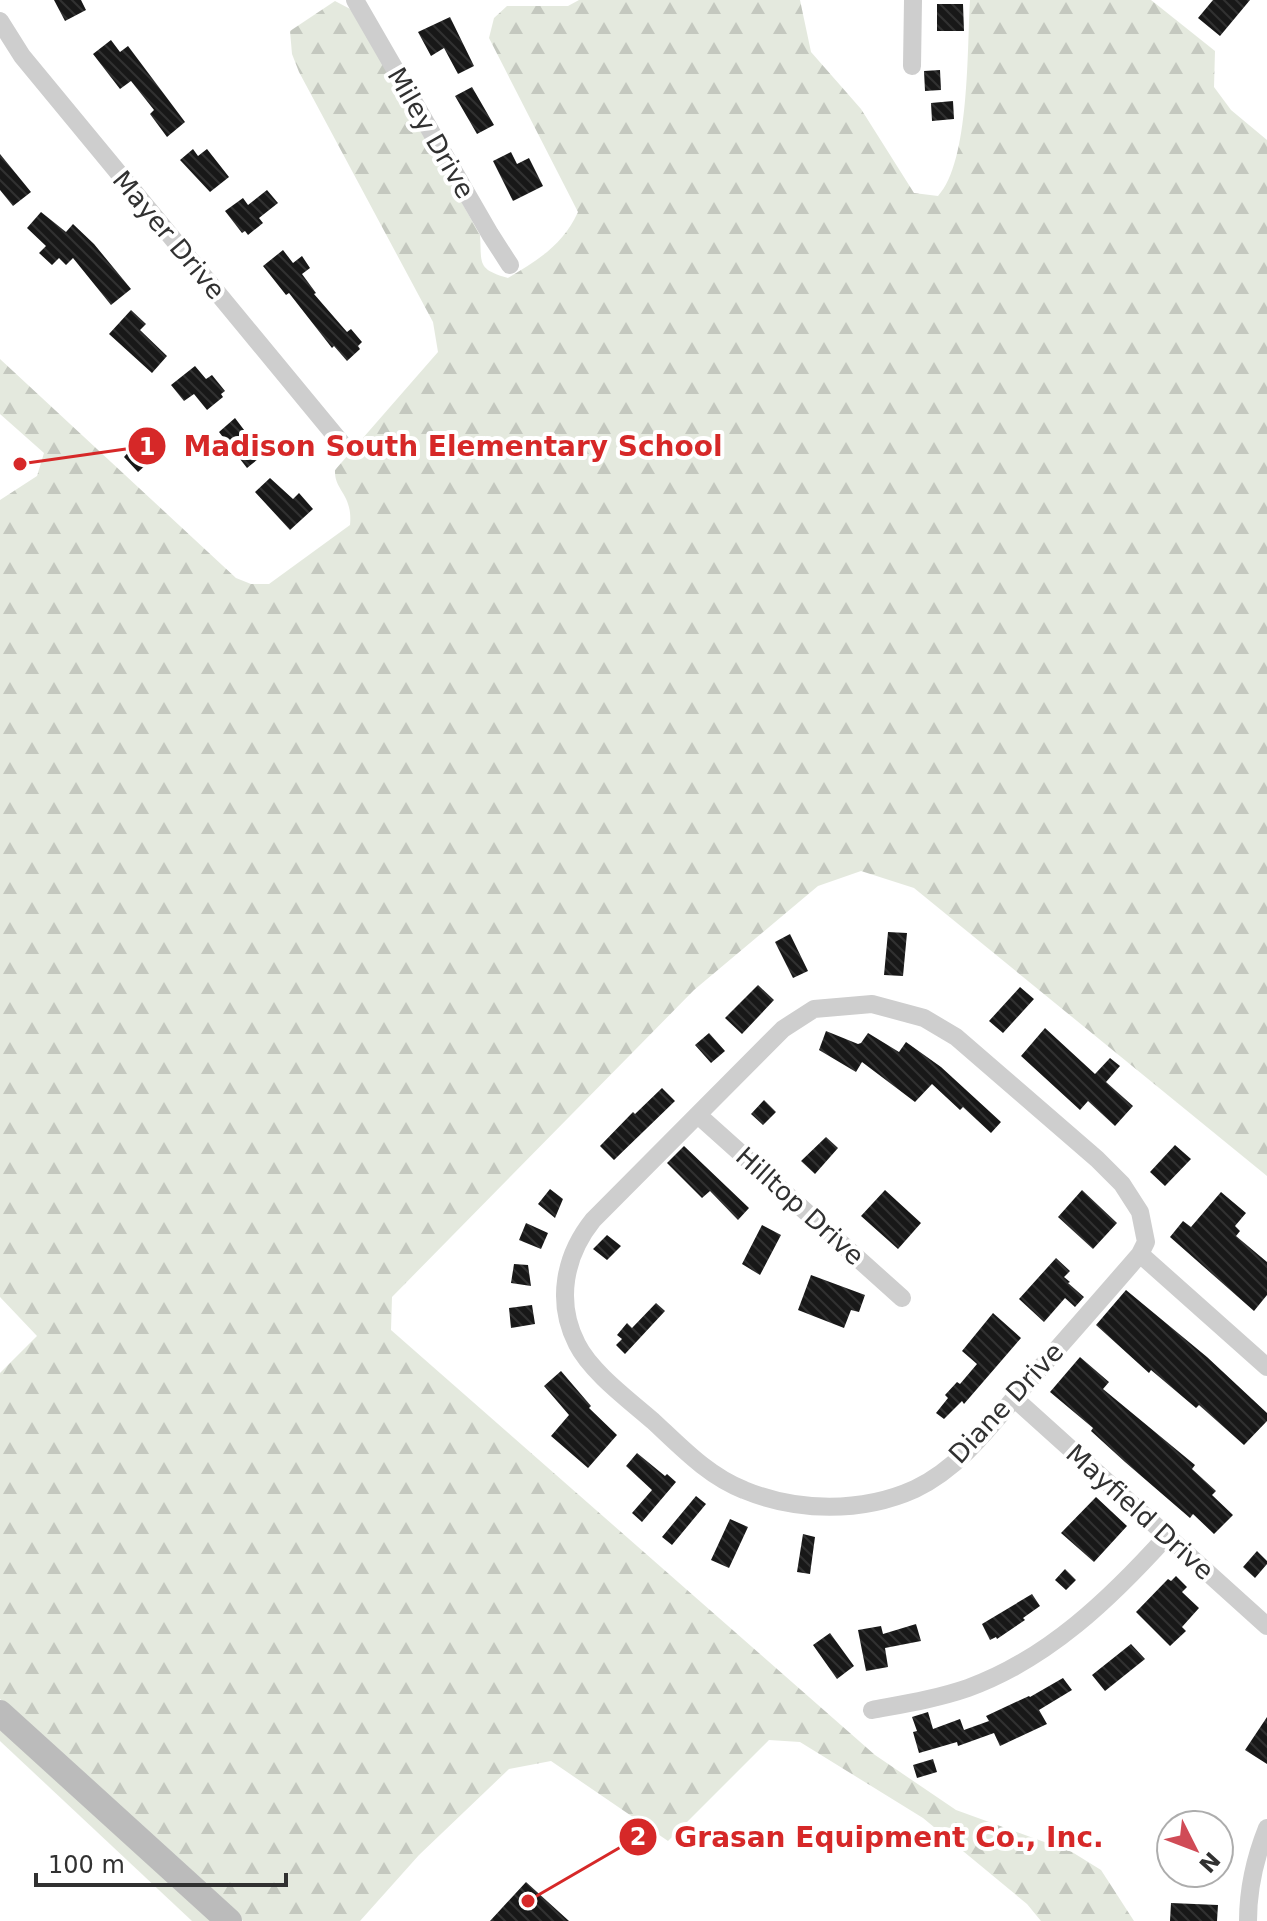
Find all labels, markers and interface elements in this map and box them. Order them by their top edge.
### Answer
street label: Miley Drive [382,62,480,204]
street label: Mayer Drive [107,165,231,305]
callout: Madison South Elementary School [127,420,739,472]
text: Madison South Elementary School [183,430,723,463]
text: 1 [139,433,155,461]
street label: Hilltop Drive [730,1141,870,1271]
street label: Diane Drive [943,1337,1069,1469]
street label: Mayfield Drive [1060,1438,1220,1586]
north arrow [1155,1809,1235,1889]
callout: Grasan Equipment Co., Inc. [618,1811,1119,1863]
text: Grasan Equipment Co., Inc. [674,1821,1104,1854]
text: 2 [630,1823,646,1851]
scale bar [36,1837,286,1887]
text: N [1194,1847,1225,1877]
text: 100 m [48,1851,125,1879]

